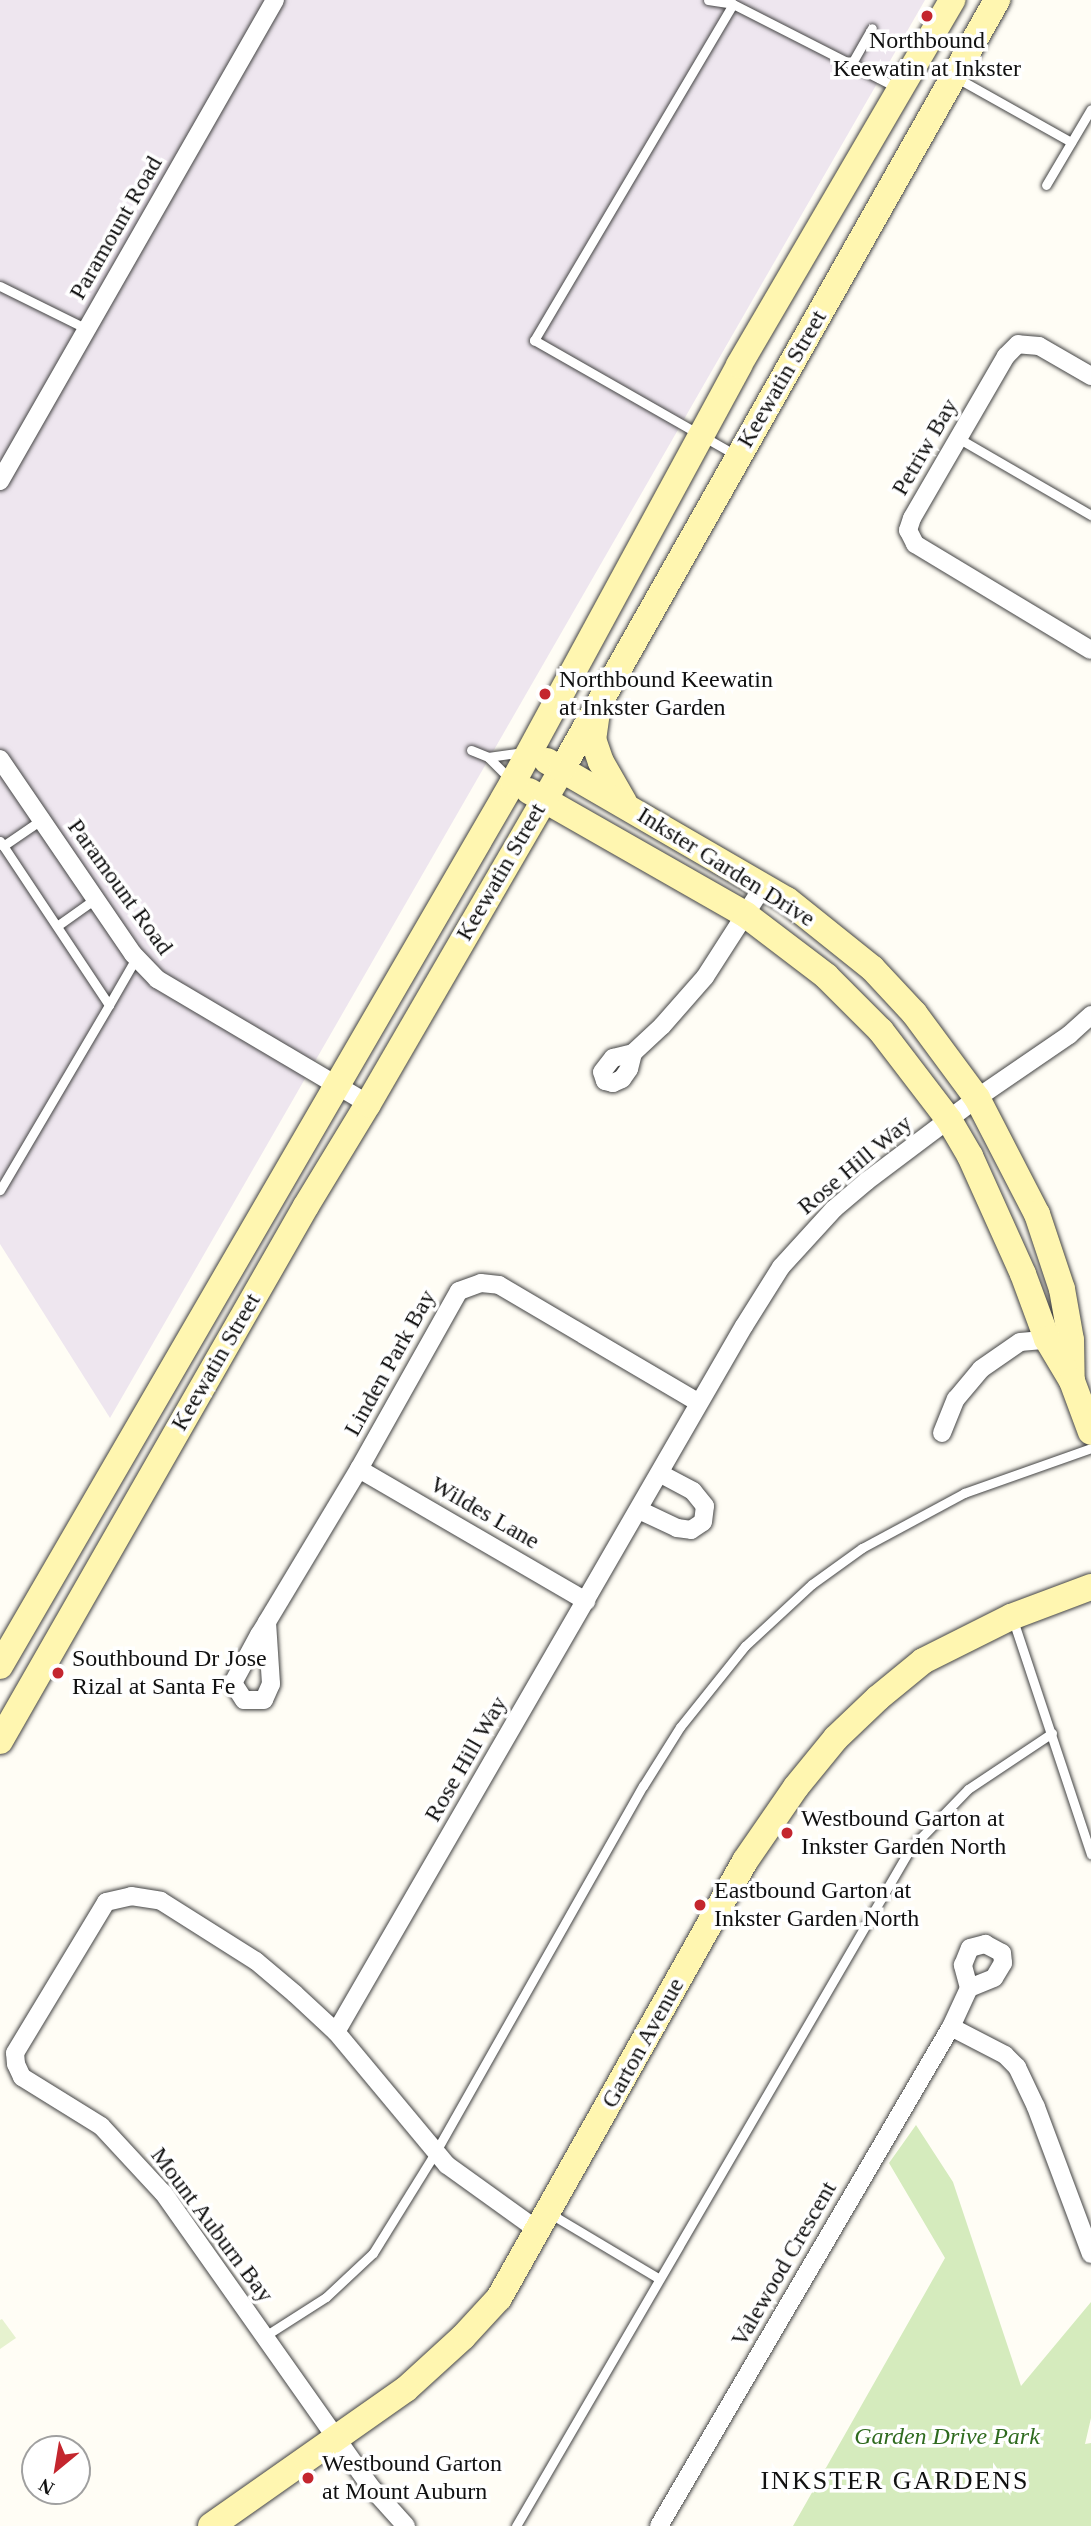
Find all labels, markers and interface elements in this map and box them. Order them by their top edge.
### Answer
marker: Northbound Keewatin at Inkster [919,8,935,24]
place label: Northbound Keewatin at Inkster [833,27,1021,83]
street label: Paramount Road [63,151,169,305]
street label: Keewatin Street [731,305,833,453]
street label: Petriw Bay [886,393,964,501]
place label: Northbound Keewatin at Inkster Garden [559,666,773,722]
marker: Northbound Keewatin at Inkster Garden [537,686,553,702]
street label: Keewatin Street [450,798,552,946]
street label: Inkster Garden Drive [632,801,820,933]
street label: Paramount Road [61,814,179,960]
street label: Rose Hill Way [792,1109,918,1221]
street label: Linden Park Bay [338,1285,442,1441]
street label: Keewatin Street [165,1288,267,1436]
street label: Wildes Lane [425,1470,545,1556]
place label: Southbound Dr Jose Rizal at Santa Fe [72,1645,267,1701]
marker: Southbound Dr Jose Rizal at Santa Fe [50,1665,66,1681]
street label: Rose Hill Way [418,1691,514,1827]
place label: Westbound Garton at Inkster Garden North [801,1805,1006,1861]
marker: Westbound Garton at Inkster Garden North [779,1825,795,1841]
place label: Eastbound Garton at Inkster Garden North [714,1877,919,1933]
marker: Eastbound Garton at Inkster Garden North [692,1897,708,1913]
street label: Garton Avenue [595,1972,691,2114]
street label: Mount Auburn Bay [144,2141,280,2309]
street label: Valewood Crescent [725,2176,843,2352]
park label: Garden Drive Park [854,2423,1040,2451]
north arrow [21,2435,91,2505]
place label: Westbound Garton at Mount Auburn [322,2450,502,2506]
district label: INKSTER GARDENS [762,2465,1028,2497]
marker: Westbound Garton at Mount Auburn [300,2470,316,2486]
text: N [35,2474,57,2499]

